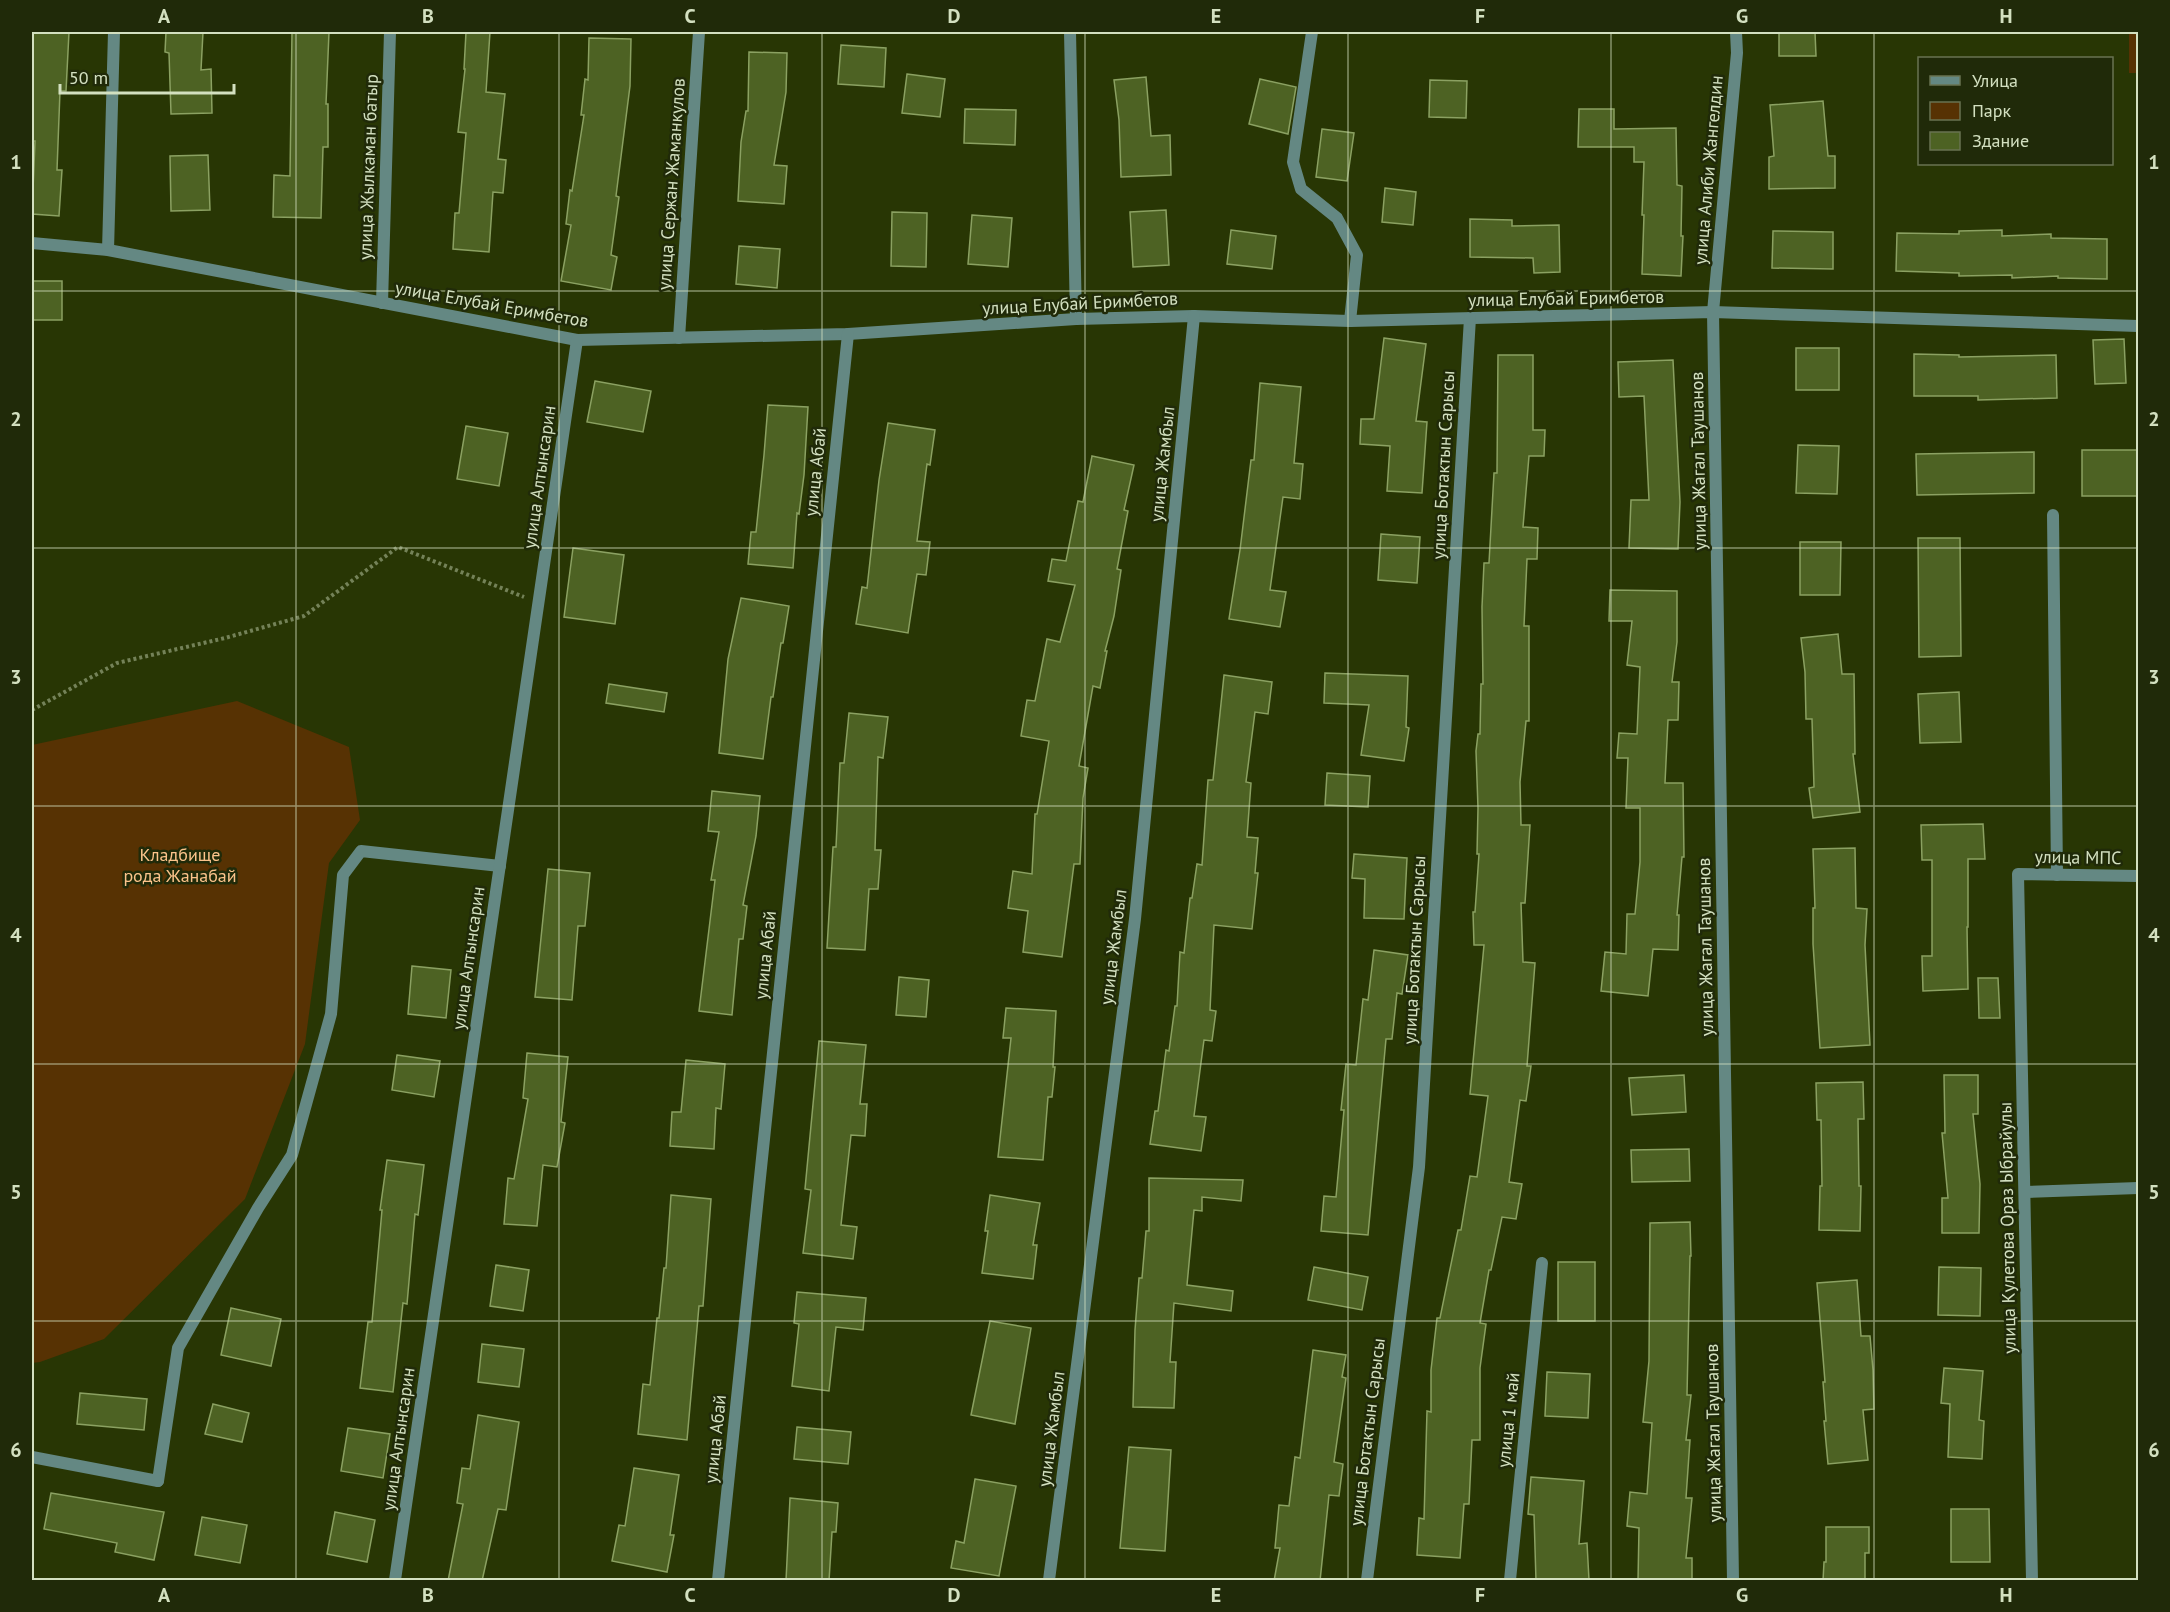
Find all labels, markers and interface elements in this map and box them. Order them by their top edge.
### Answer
text: A [158,3,171,29]
text: B [422,3,434,29]
text: C [684,3,696,29]
text: D [948,3,961,29]
text: E [1211,3,1221,29]
text: F [1475,3,1485,29]
text: G [1736,3,1748,29]
text: H [1999,3,2013,29]
scale bar [60,57,234,95]
legend [1918,57,2113,165]
text: 50 m [69,66,108,89]
text: Улица [1972,69,2018,92]
street label: улица Жылкаман батыр [353,74,383,260]
street label: улица Алиби Жангелдин [1688,74,1728,266]
street label: улица Сержан Жаманкулов [652,77,690,291]
text: Парк [1972,99,2012,122]
text: Здание [1972,129,2029,152]
text: 1 [10,149,22,175]
text: 1 [2148,149,2160,175]
street label: улица Елубай Еримбетов [393,276,591,332]
street label: улица Елубай Еримбетов [1468,285,1664,311]
street label: улица Елубай Еримбетов [982,286,1178,320]
street label: улица Ботактын Сарысы [1427,370,1459,560]
street label: улица Жагал Таушанов [1685,371,1711,551]
street label: улица Алтынсарин [518,404,560,550]
street label: улица Жамбыл [1144,405,1180,523]
text: 2 [10,406,22,432]
text: 2 [2148,406,2160,432]
street label: улица Абай [799,427,831,517]
text: 3 [10,664,22,690]
text: 3 [2148,664,2160,690]
park label: Кладбище рода Жанабай [123,843,237,887]
street label: улица МПС [2034,845,2122,869]
street label: улица Ботактын Сарысы [1398,855,1430,1045]
street label: улица Жагал Таушанов [1692,857,1718,1037]
street label: улица Алтынсарин [447,885,489,1031]
street label: улица Жамбыл [1095,888,1131,1006]
street label: улица Абай [749,910,781,1000]
text: 4 [10,922,22,948]
text: 4 [2148,922,2160,948]
street label: улица Кулетова Ораз Ыбрайулы [1993,1102,2021,1354]
text: 5 [10,1179,22,1205]
text: 5 [2148,1179,2160,1205]
street label: улица Ботактын Сарысы [1344,1337,1390,1527]
street label: улица Жагал Таушанов [1700,1343,1726,1523]
street label: улица Алтынсарин [377,1366,419,1512]
street label: улица Жамбыл [1033,1370,1069,1488]
street label: улица 1 май [1492,1371,1524,1469]
street label: улица Абай [699,1394,731,1484]
text: 6 [10,1437,22,1463]
text: 6 [2148,1437,2160,1463]
text: A [158,1582,171,1608]
text: B [422,1582,434,1608]
text: C [684,1582,696,1608]
text: D [948,1582,961,1608]
text: E [1211,1582,1221,1608]
text: F [1475,1582,1485,1608]
text: G [1736,1582,1748,1608]
text: H [1999,1582,2013,1608]

